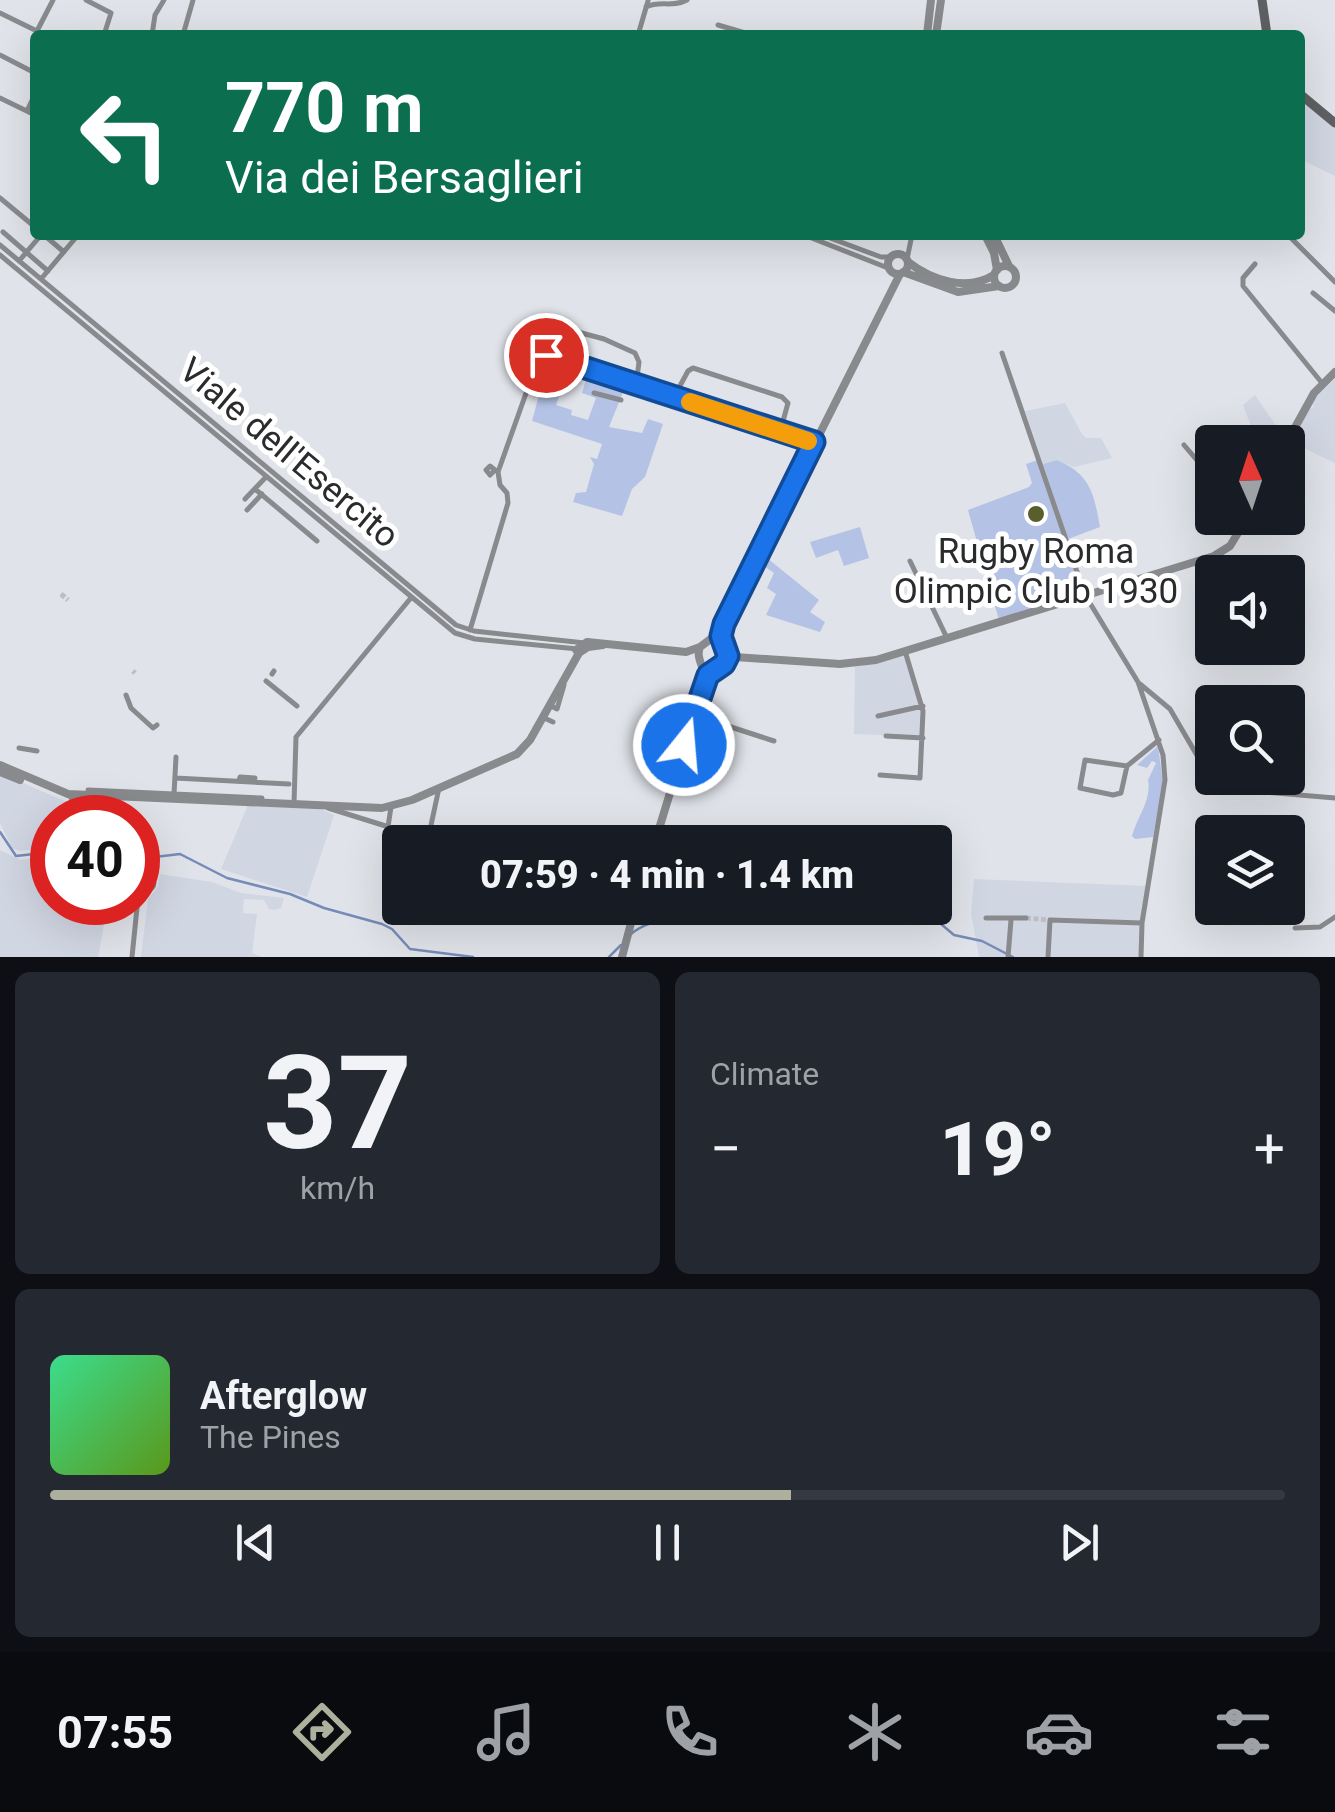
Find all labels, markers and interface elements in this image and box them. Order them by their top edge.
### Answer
text: 770 m [225,67,424,149]
icon: left [60,70,190,200]
text: Via dei Bersaglieri [225,151,584,204]
pin [504,313,589,398]
icon: arrive [519,328,574,383]
street label: Viale dell'Esercito [171,350,407,556]
north arrow [1195,425,1305,535]
map controls [1195,425,1305,925]
marker: Rugby Roma Olimpic Club 1930 [1025,503,1047,525]
place label: Rugby Roma Olimpic Club 1930 [894,531,1178,612]
button: sound [1195,555,1305,665]
button: search [1195,685,1305,795]
position arrow [632,693,736,797]
speed limit sign: 40 [30,795,160,925]
button: layers [1195,815,1305,925]
text: 07:59 · 4 min · 1.4 km [480,853,854,897]
text: 37 [263,1027,412,1180]
text: Climate [710,1055,819,1093]
text: 19° [940,1105,1056,1193]
text: − [710,1117,741,1181]
text: + [1254,1117,1285,1181]
text: km/h [300,1169,375,1207]
text: Afterglow [200,1374,367,1418]
text: The Pines [200,1418,341,1456]
icon: previous [228,1515,283,1570]
icon: pause [640,1515,695,1570]
icon: next [1052,1515,1107,1570]
icon: directions [287,1697,357,1767]
icon: music [471,1697,541,1767]
icon: phone [655,1697,725,1767]
icon: climate [840,1697,910,1767]
icon: car [1024,1697,1094,1767]
icon: filters [1208,1697,1278,1767]
text: 07:55 [57,1706,173,1759]

